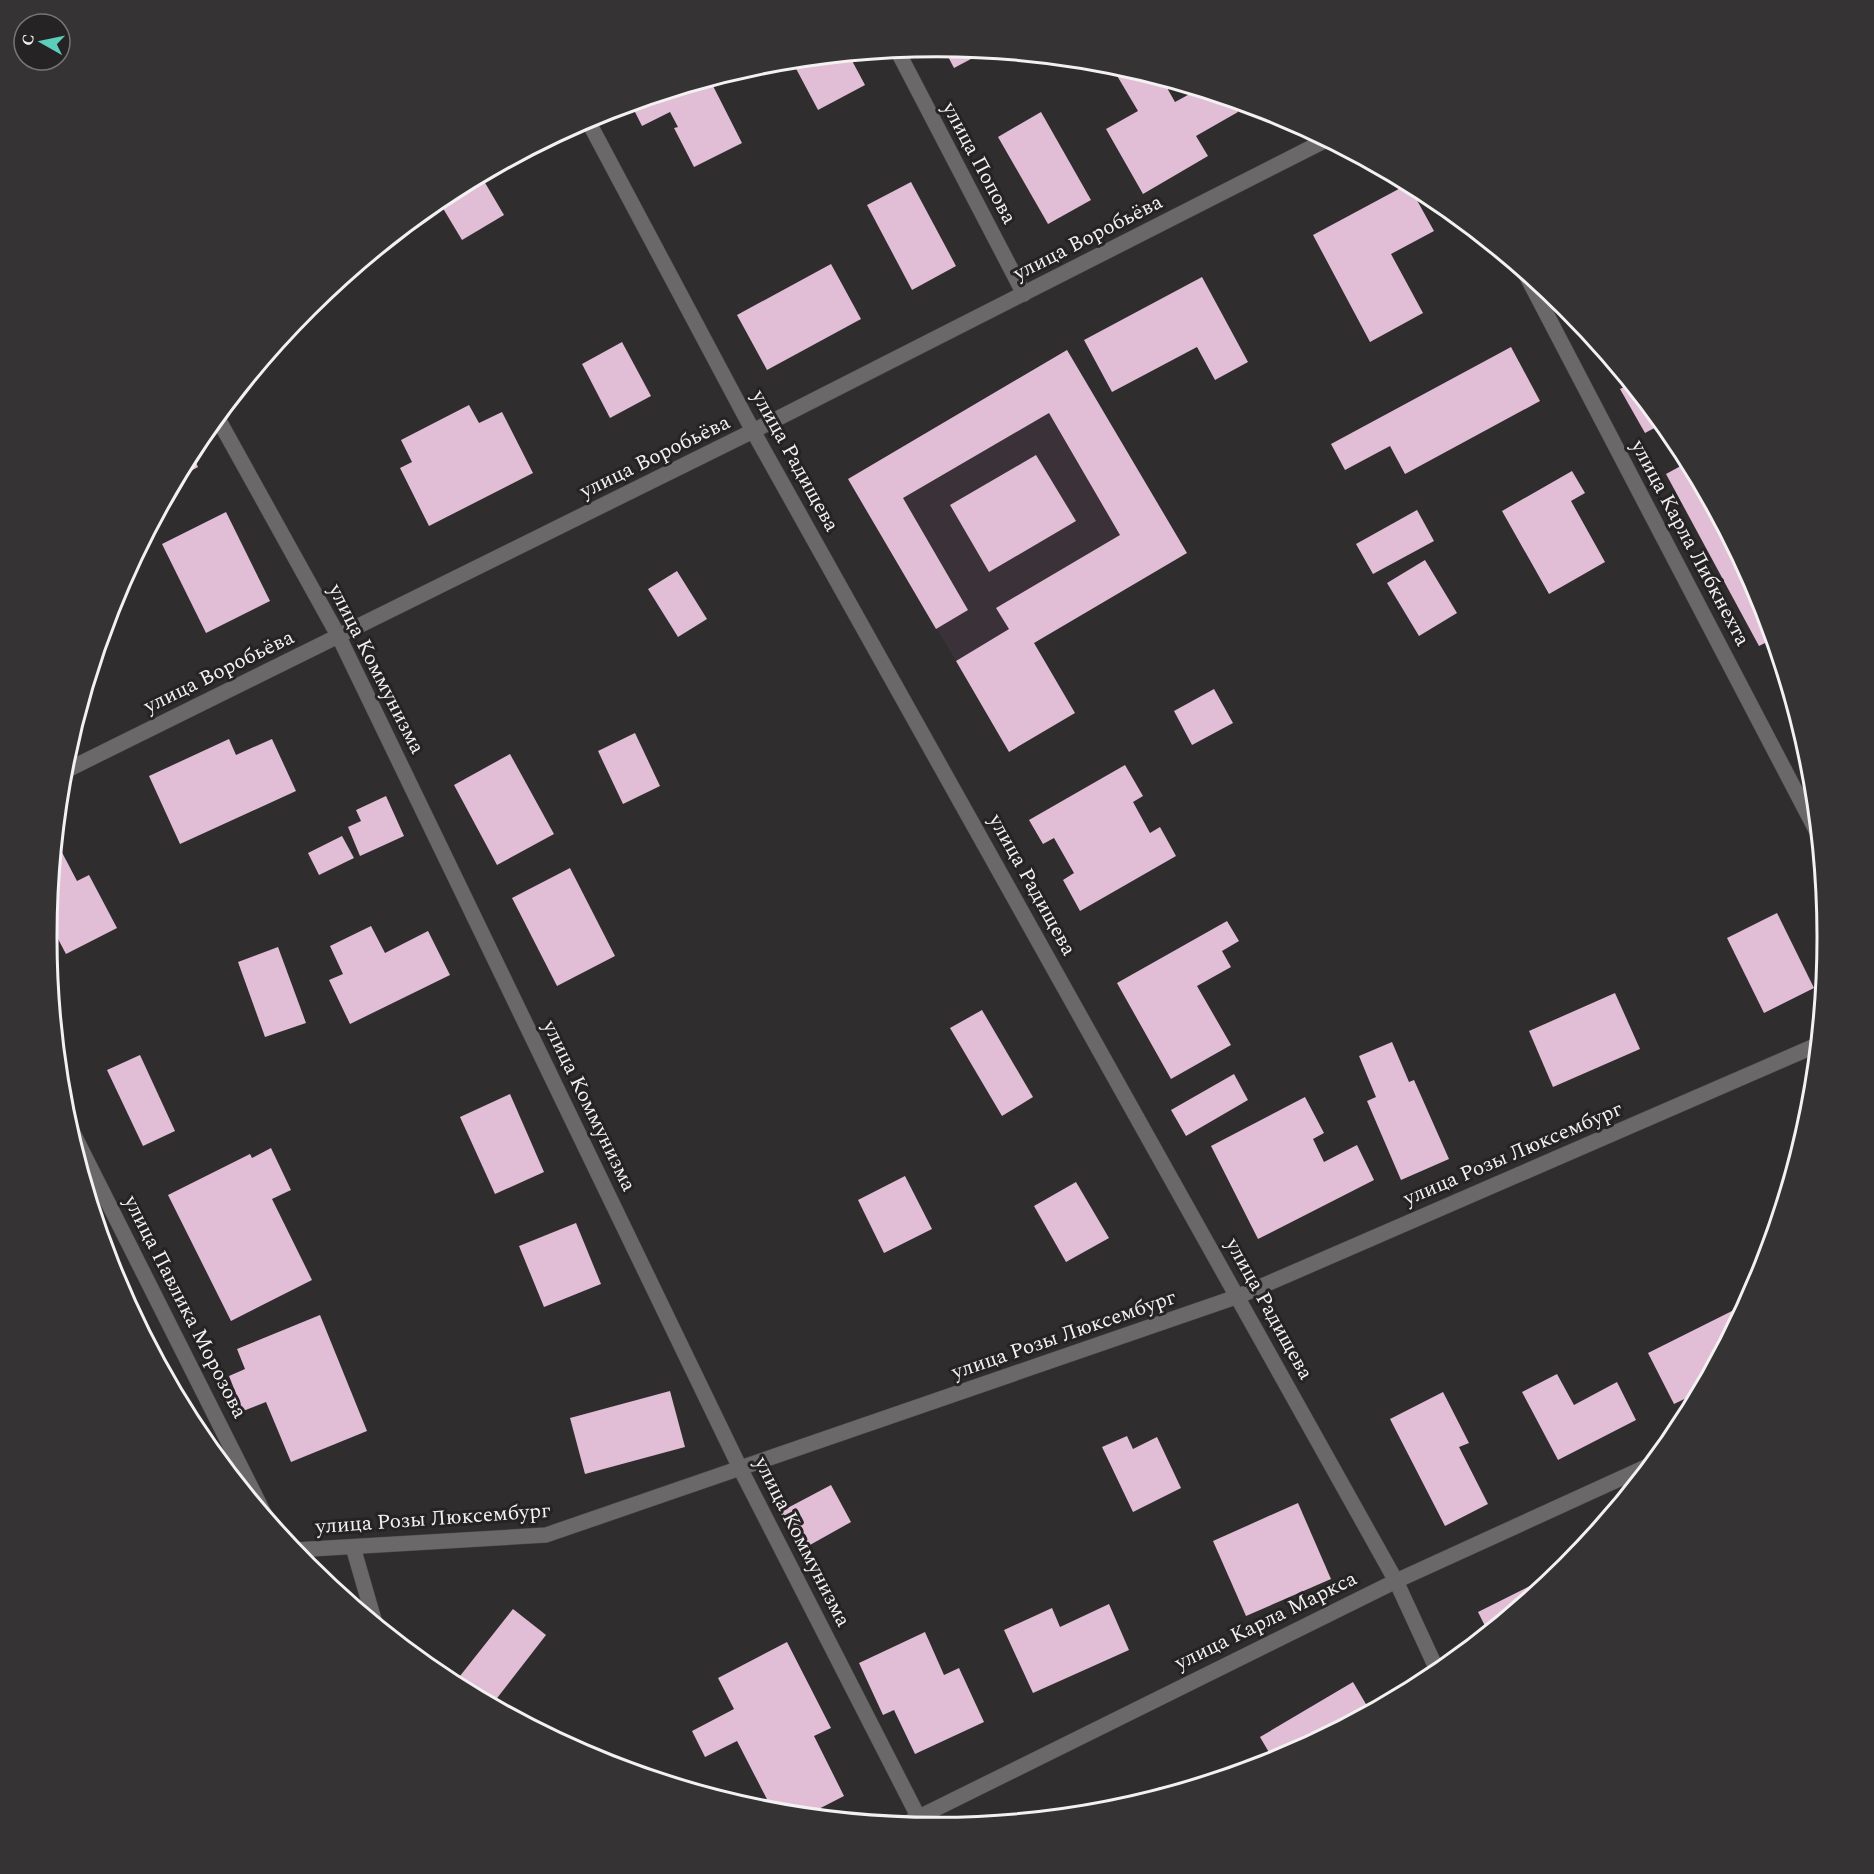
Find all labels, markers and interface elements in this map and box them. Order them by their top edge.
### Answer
north arrow [12,12,72,72]
text: С [15,32,41,47]
street label: улица Попова [933,95,1025,231]
street label: улица Воробьёва [1007,186,1169,290]
street label: улица Радищева [742,383,848,538]
street label: улица Воробьёва [573,406,736,508]
street label: улица Карла Либкнехта [1621,433,1758,653]
street label: улица Коммунизма [319,577,433,760]
street label: улица Воробьёва [137,621,300,723]
street label: улица Радищева [979,807,1085,962]
street label: улица Коммунизма [533,1014,645,1198]
street label: улица Розы Люксембург [1397,1093,1628,1215]
street label: улица Павлика Морозова [114,1189,256,1425]
street label: улица Радищева [1216,1231,1322,1386]
street label: улица Розы Люксембург [946,1282,1181,1389]
street label: улица Коммунизма [745,1450,859,1633]
street label: улица Розы Люксембург [313,1495,552,1543]
street label: улица Карла Маркса [1168,1563,1363,1680]

